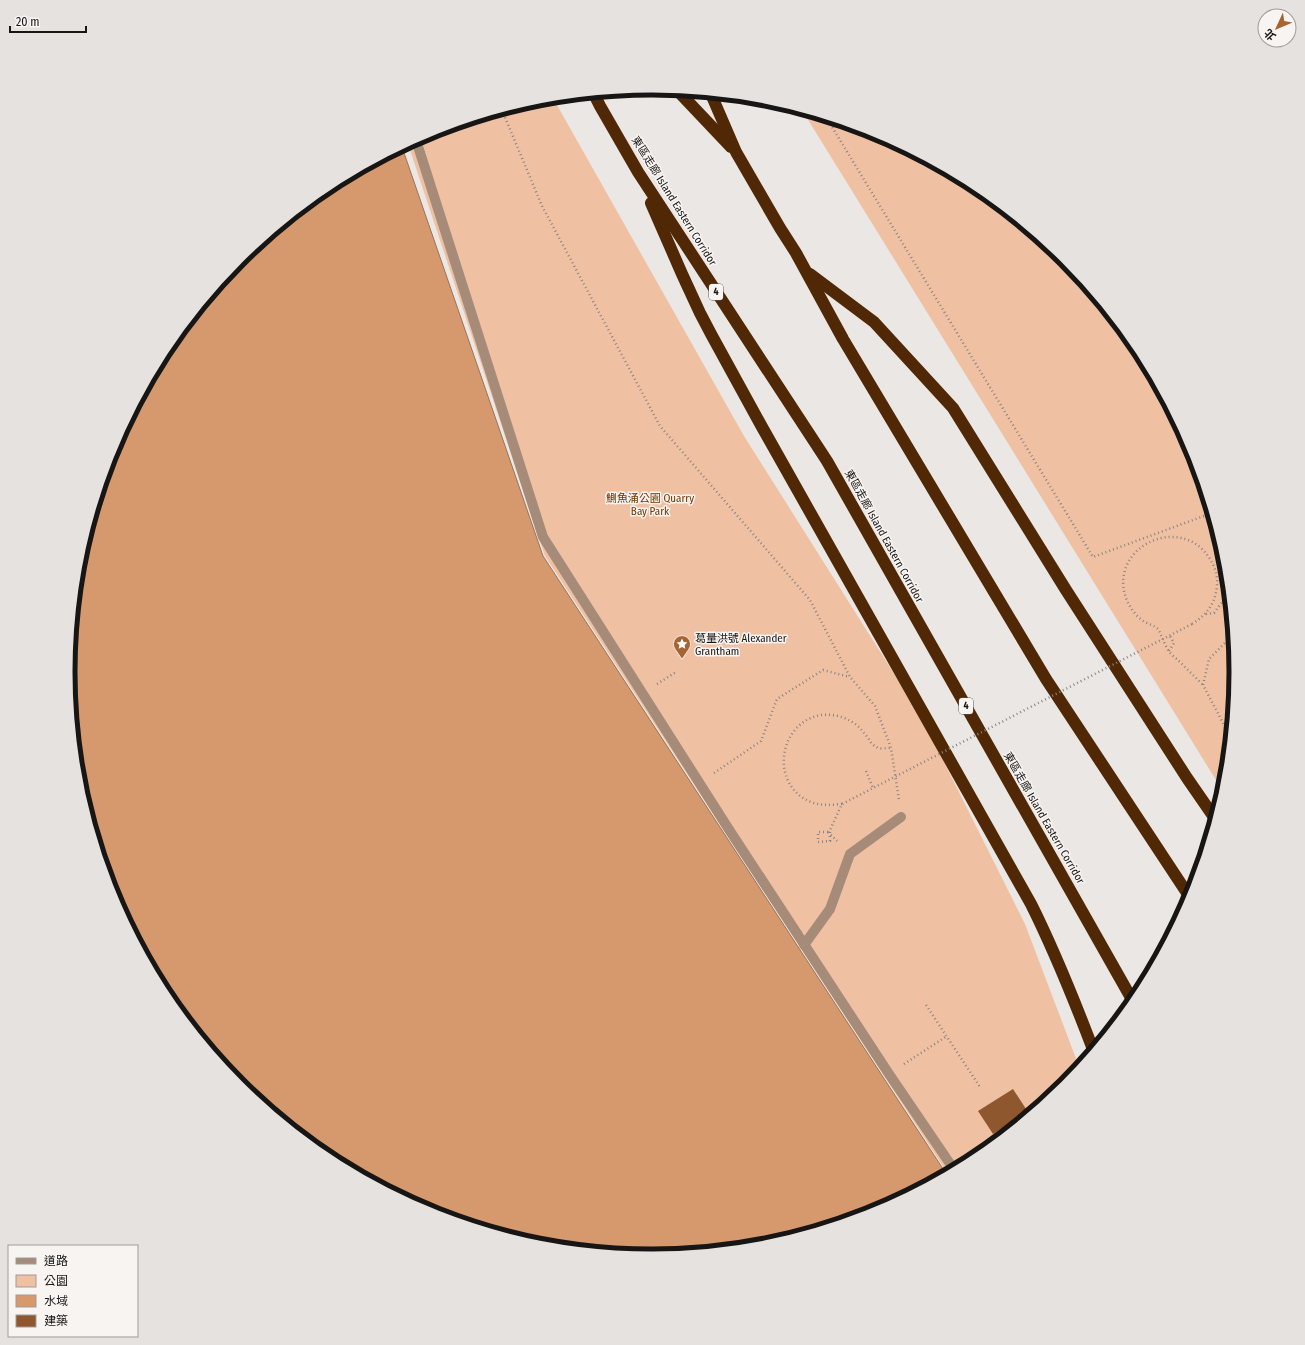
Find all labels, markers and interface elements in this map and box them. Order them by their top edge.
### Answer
scale bar [10,8,86,34]
north arrow [1257,8,1297,48]
text: 20 m [16,15,40,29]
text: 北 [1262,26,1279,43]
street label: 東區走廊 Island Eastern Corridor [629,134,719,268]
road number: 4 [709,284,723,300]
street label: 東區走廊 Island Eastern Corridor [842,467,926,605]
park label: 鰂魚涌公園 Quarry Bay Park [606,492,694,518]
place label: 葛量洪號 Alexander Grantham [695,632,787,658]
place icon: 葛量洪號 Alexander Grantham [672,634,692,659]
road number: 4 [959,698,973,714]
street label: 東區走廊 Island Eastern Corridor [1001,750,1087,886]
legend [8,1245,138,1337]
text: 道路 [44,1254,68,1268]
text: 公園 [44,1274,68,1288]
text: 水域 [44,1294,68,1308]
text: 建築 [44,1314,68,1328]

